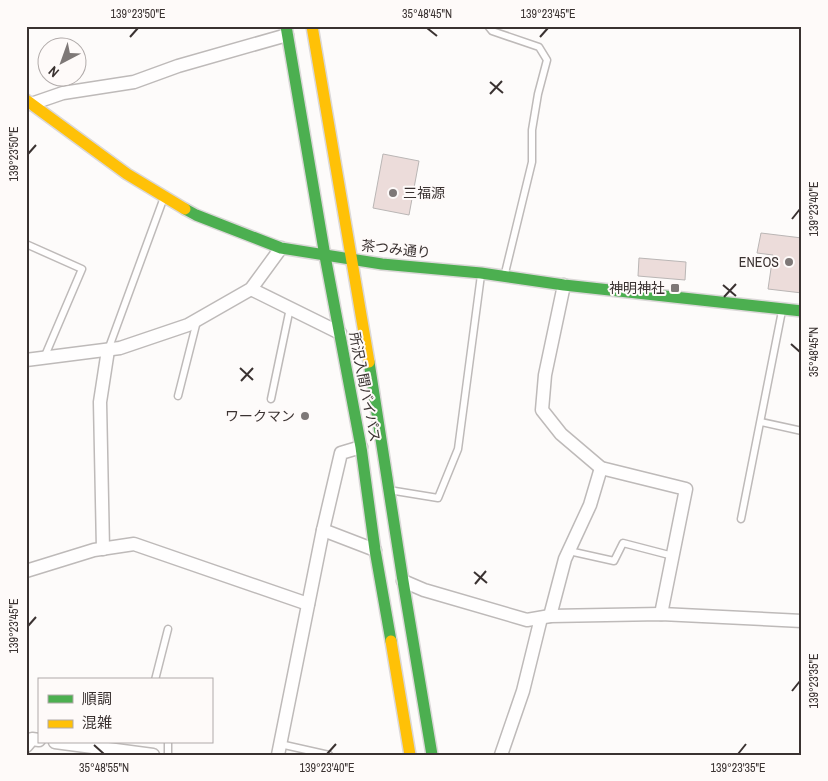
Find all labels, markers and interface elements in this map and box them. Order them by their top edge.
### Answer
text: 139°23'50"E [110,6,166,22]
text: 35°48'45"N [402,6,452,22]
text: 139°23'45"E [520,6,576,22]
north arrow [38,38,88,88]
text: N [44,62,63,81]
text: 139°23'50"E [6,126,22,182]
text: 139°23'40"E [806,181,822,237]
place label: 三福源 [403,184,445,202]
marker: 三福源 [387,187,399,199]
street label: 茶つみ通り [360,236,432,262]
place label: ENEOS [739,253,779,271]
marker: ENEOS [783,256,795,268]
place label: 神明神社 [609,279,665,297]
marker: 神明神社 [669,282,681,294]
text: 35°48'45"N [806,327,822,377]
street label: 所沢入間バイパス [346,330,384,444]
place label: ワークマン [225,407,295,425]
marker: ワークマン [299,410,311,422]
text: 139°23'45"E [6,598,22,654]
text: 139°23'35"E [806,653,822,709]
legend [38,678,212,744]
text: 順調 [82,688,112,709]
text: 混雑 [82,712,112,733]
text: 35°48'55"N [79,760,129,776]
text: 139°23'40"E [299,760,355,776]
text: 139°23'35"E [710,760,766,776]

